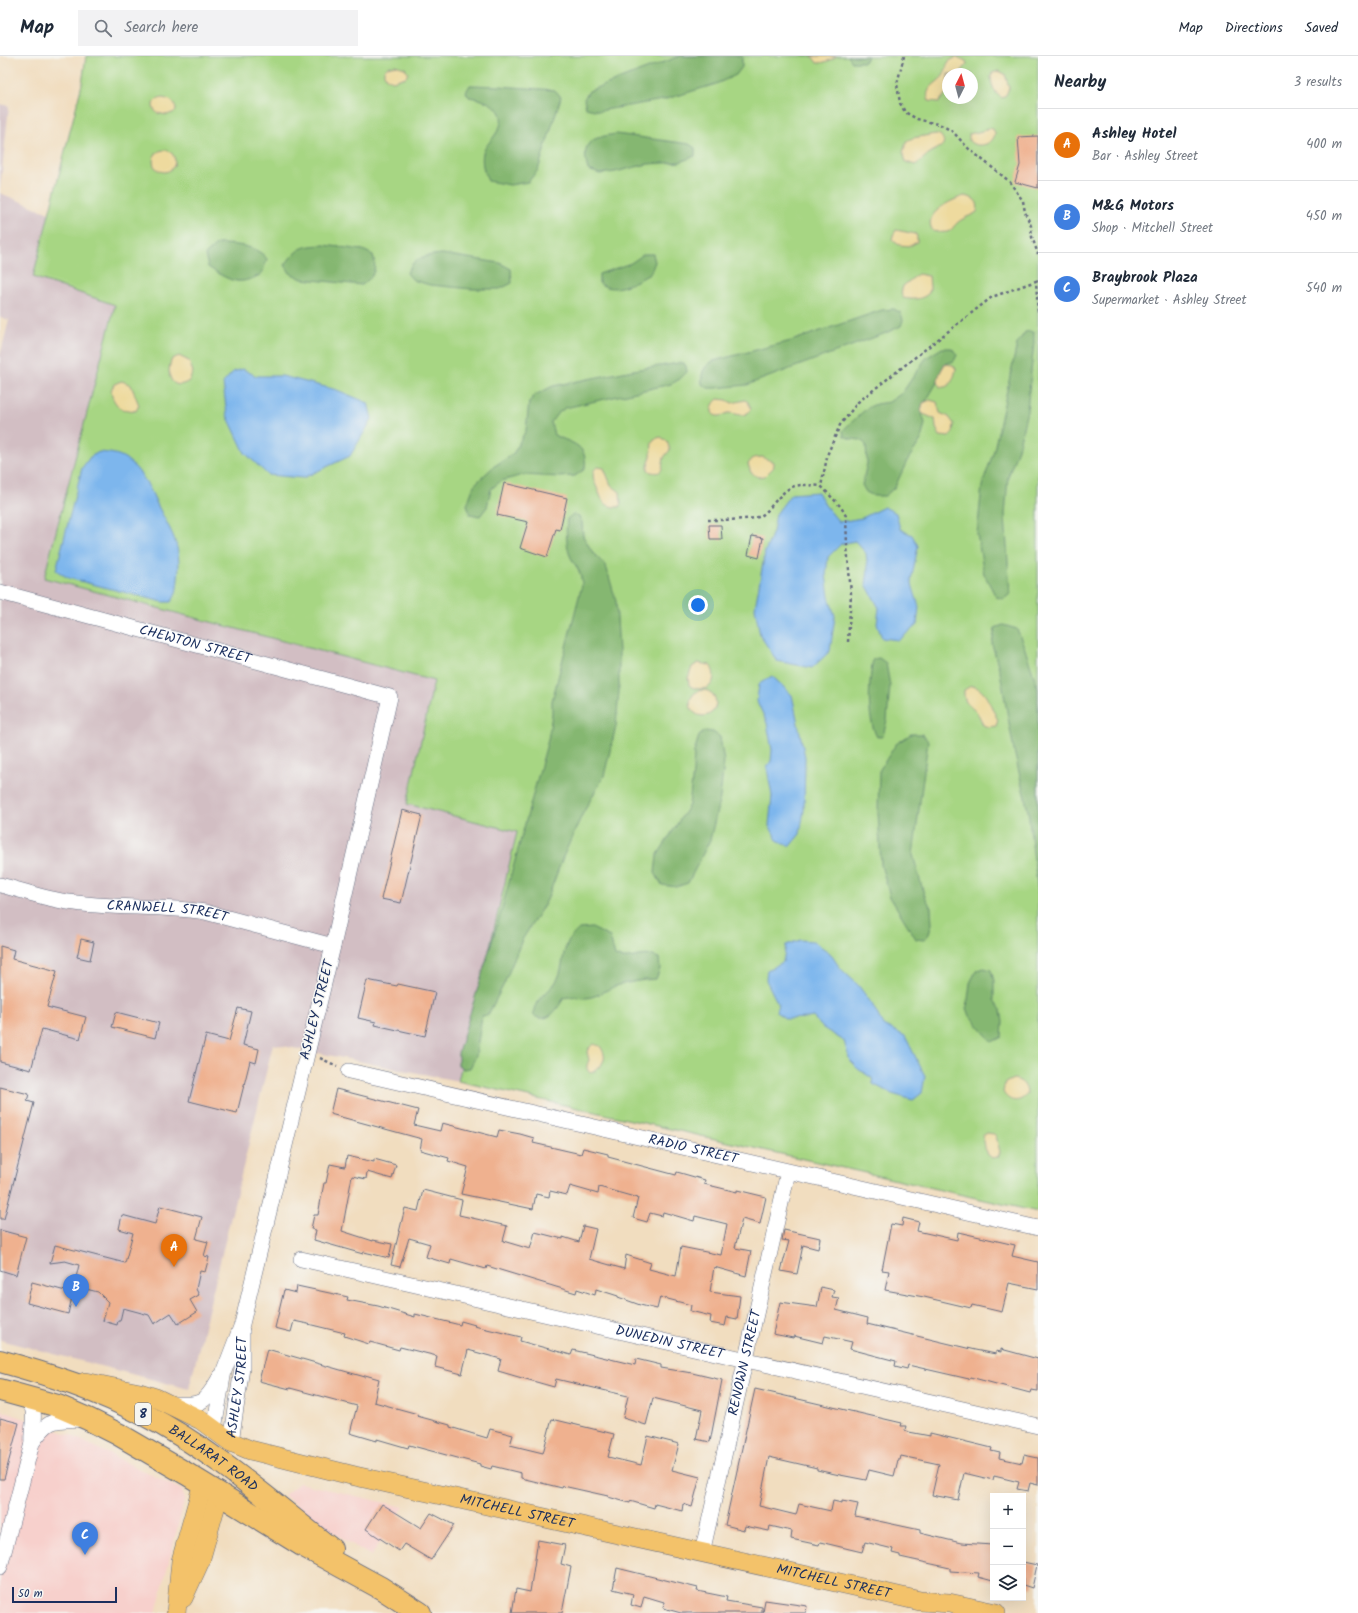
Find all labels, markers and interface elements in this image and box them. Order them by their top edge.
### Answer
search box [78,10,358,46]
text: Map [20,13,54,43]
text: Search here [124,16,198,40]
icon: search [92,17,114,39]
text: Map [1178,17,1203,39]
text: Directions [1225,17,1283,39]
text: Saved [1305,17,1338,39]
north arrow [942,68,978,104]
text: Nearby [1054,69,1106,96]
text: 3 results [1294,72,1342,93]
text: Ashley Hotel [1092,122,1176,146]
text: A [1063,134,1071,155]
text: 400 m [1306,134,1342,155]
text: Bar · Ashley Street [1092,146,1198,167]
text: M&G Motors [1092,194,1174,218]
text: B [1063,206,1071,227]
text: 450 m [1306,206,1342,227]
text: Shop · Mitchell Street [1092,218,1213,239]
text: Braybrook Plaza [1092,266,1198,290]
text: C [1063,278,1071,299]
text: 540 m [1306,278,1342,299]
text: Supermarket · Ashley Street [1092,290,1246,311]
your location [688,595,708,615]
street label: CHEWTON STREET [137,619,255,670]
street label: CRANWELL STREET [106,895,232,929]
street label: ASHLEY STREET [294,956,340,1062]
street label: RADIO STREET [646,1129,742,1171]
pin: A [161,1234,187,1267]
pin: B [63,1274,89,1307]
street label: RENOWN STREET [722,1306,768,1418]
street label: DUNEDIN STREET [613,1320,727,1366]
street label: ASHLEY STREET [221,1335,253,1440]
road number: 8 [135,1403,151,1425]
street label: BALLARAT ROAD [164,1419,263,1498]
street label: MITCHELL STREET [458,1488,578,1535]
map controls [990,1493,1026,1601]
button: + [990,1493,1026,1529]
pin: C [72,1522,98,1555]
button: − [990,1529,1026,1565]
street label: MITCHELL STREET [774,1558,894,1605]
button: layers [990,1565,1026,1601]
scale bar [12,1585,117,1604]
text: 50 m [18,1585,43,1603]

